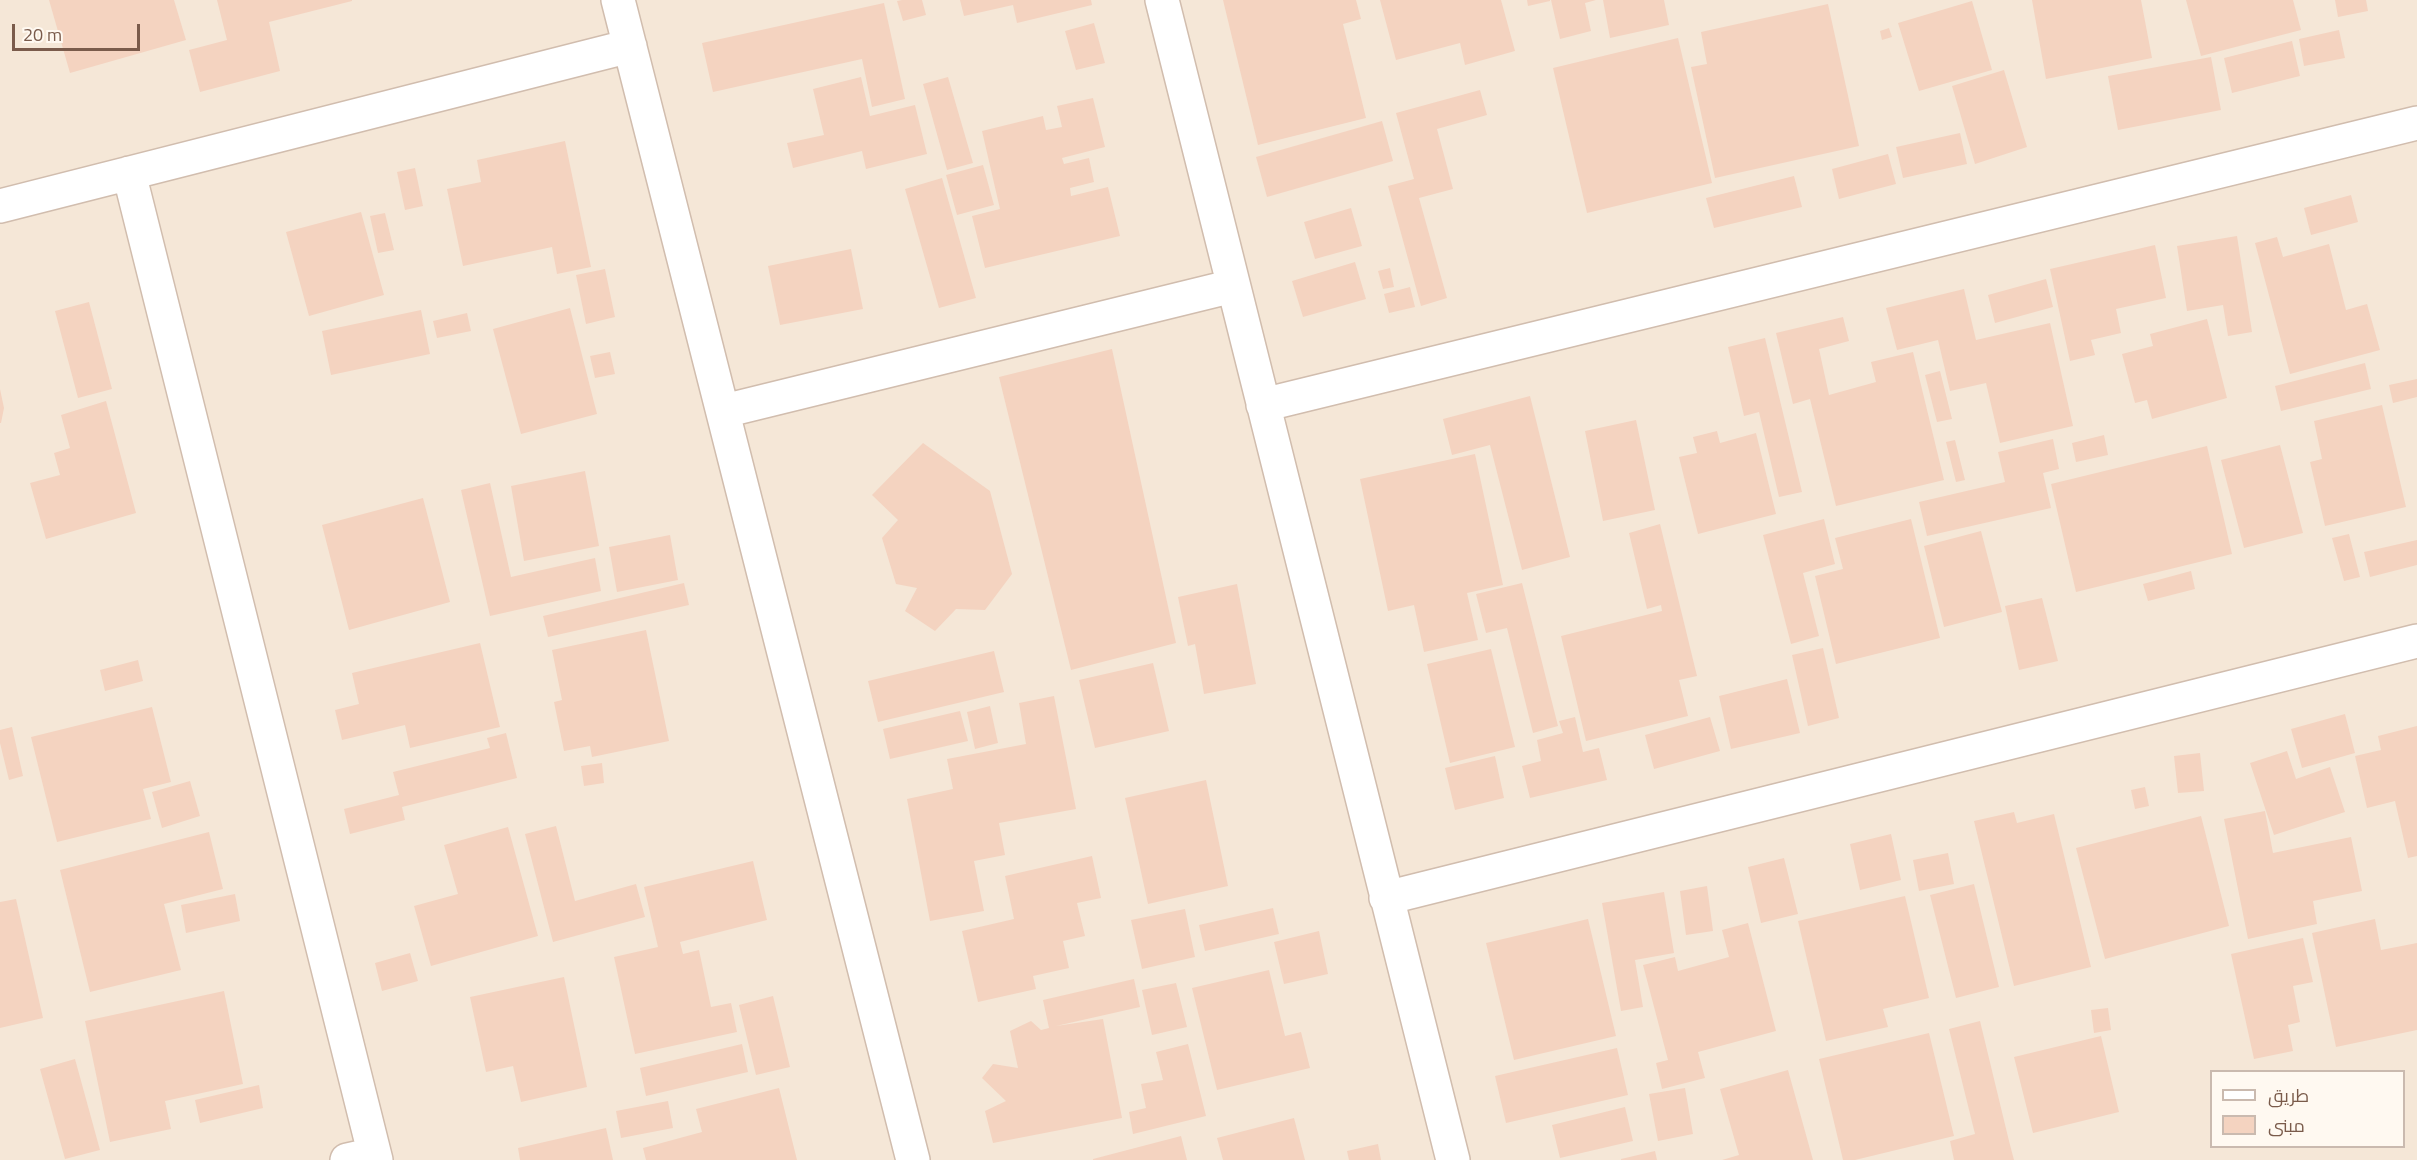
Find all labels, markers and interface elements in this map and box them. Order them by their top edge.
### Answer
scale bar [15,12,142,50]
text: 20 m [23,21,62,48]
legend [2210,1070,2405,1148]
text: طريق [2268,1082,2309,1109]
text: مبنى [2268,1112,2305,1139]

